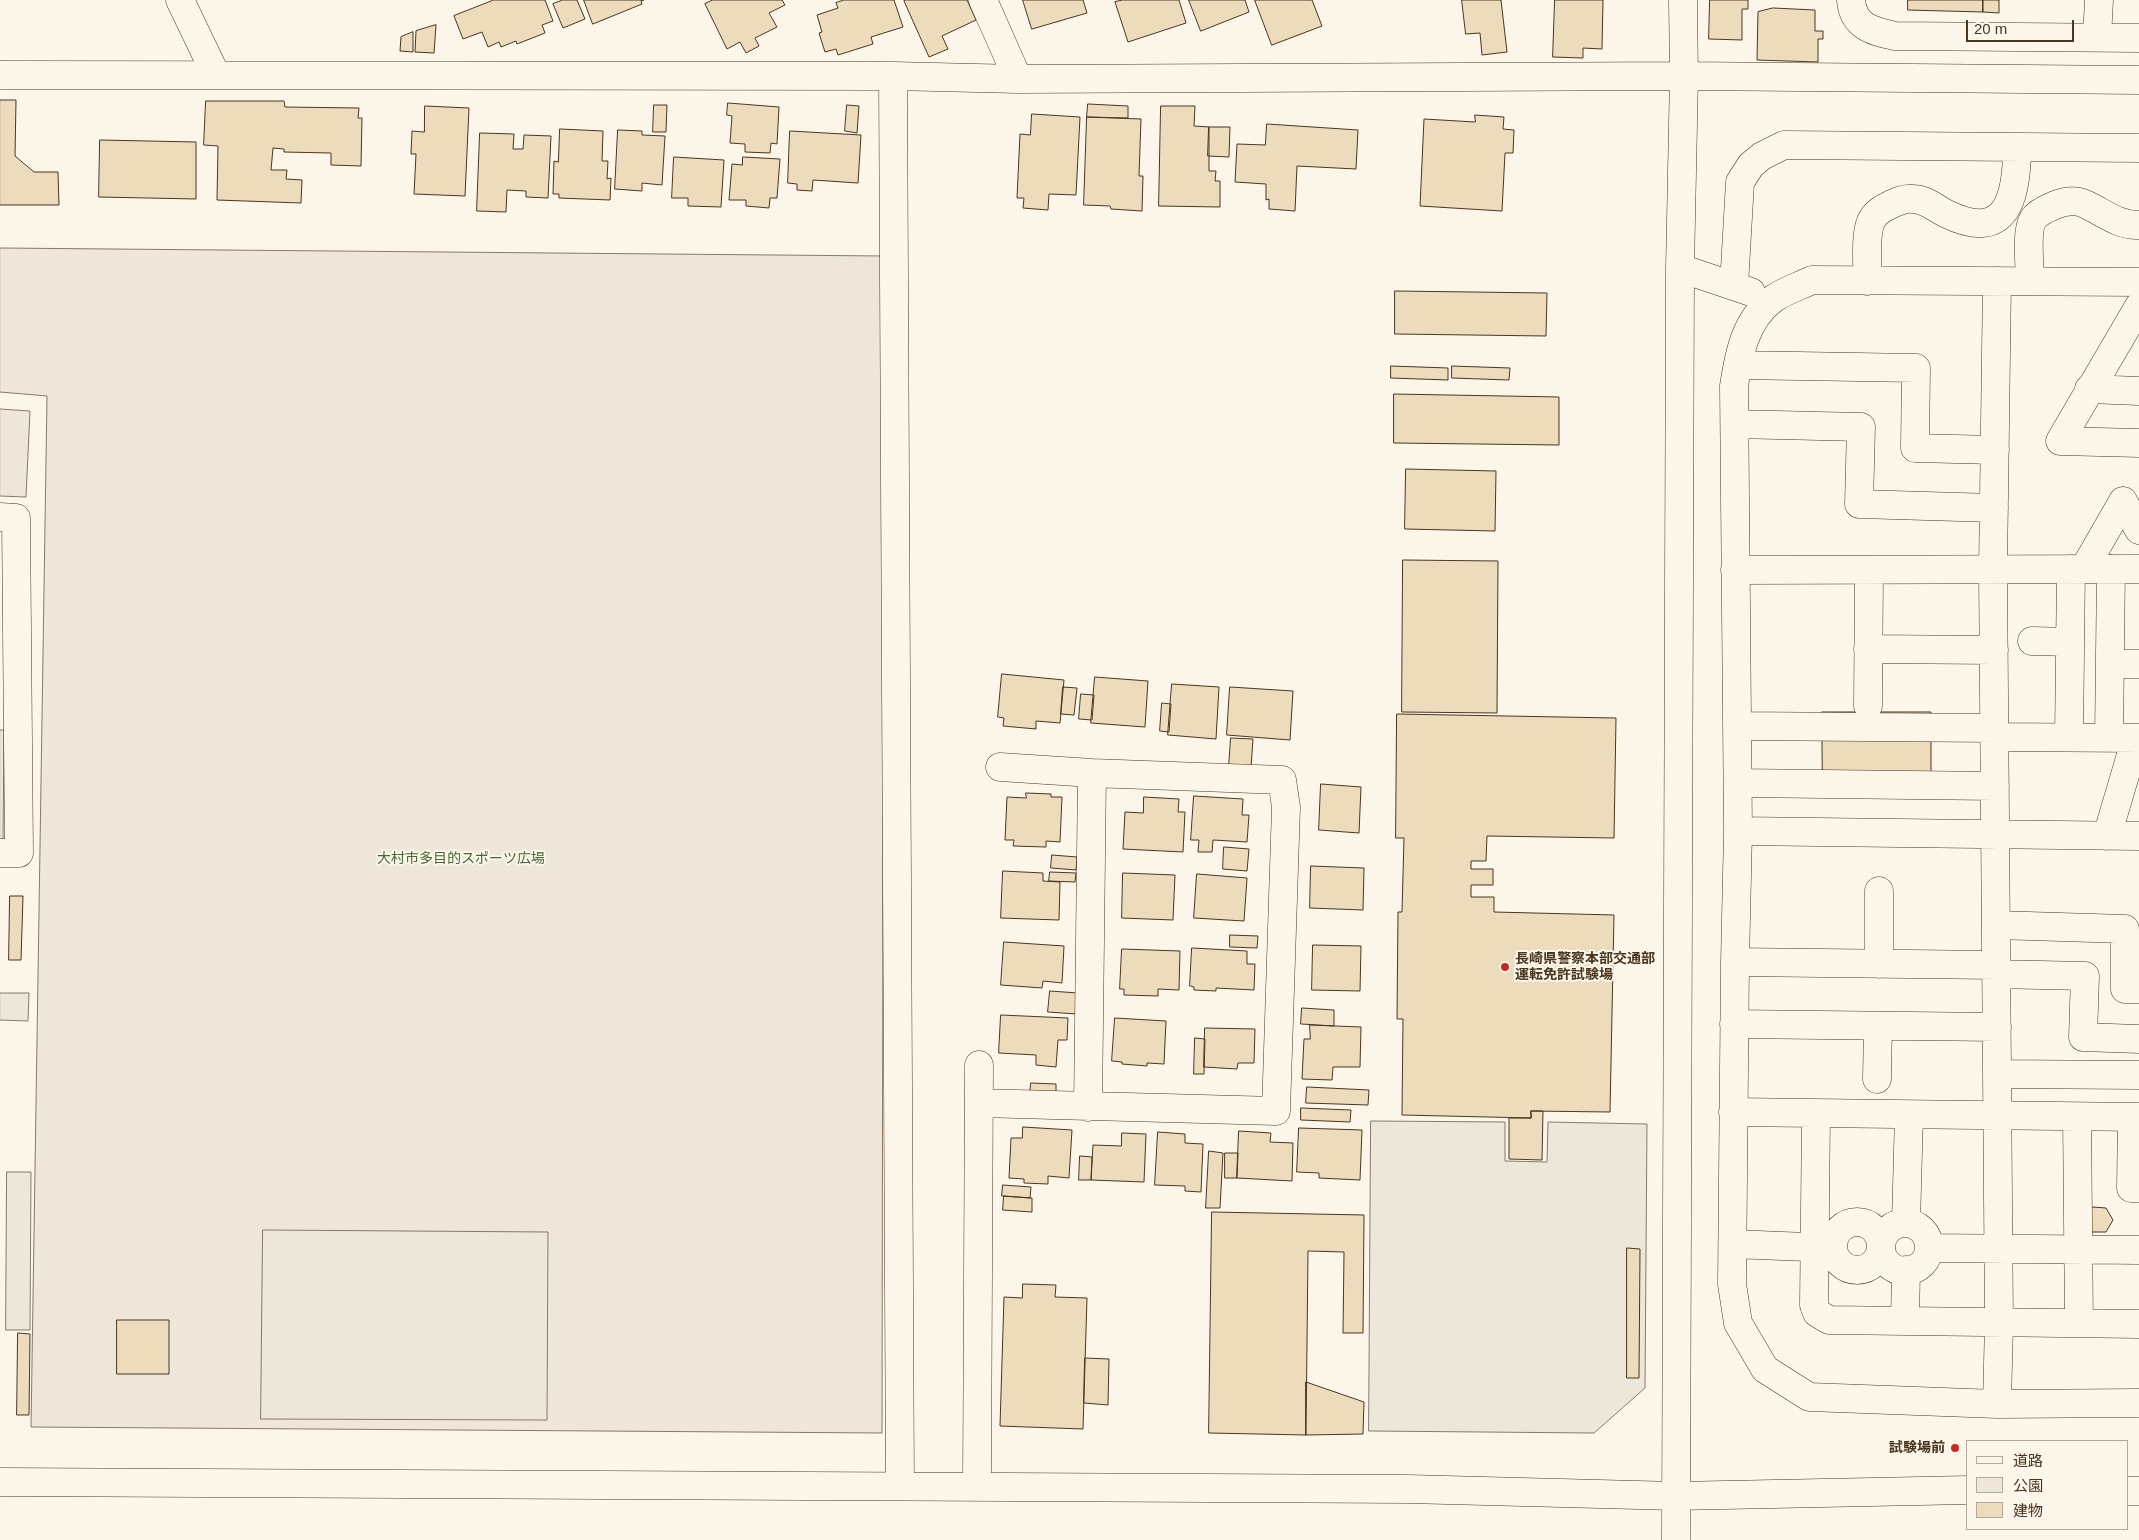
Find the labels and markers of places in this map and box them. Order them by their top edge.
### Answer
place label: 長崎県警察本部交通部 運転免許試験場 [1515,951,1655,984]
marker: 長崎県警察本部交通部 運転免許試験場 [1499,961,1511,973]
place label: 試験場前 [1889,1440,1945,1456]
marker: 試験場前 [1949,1442,1961,1454]

